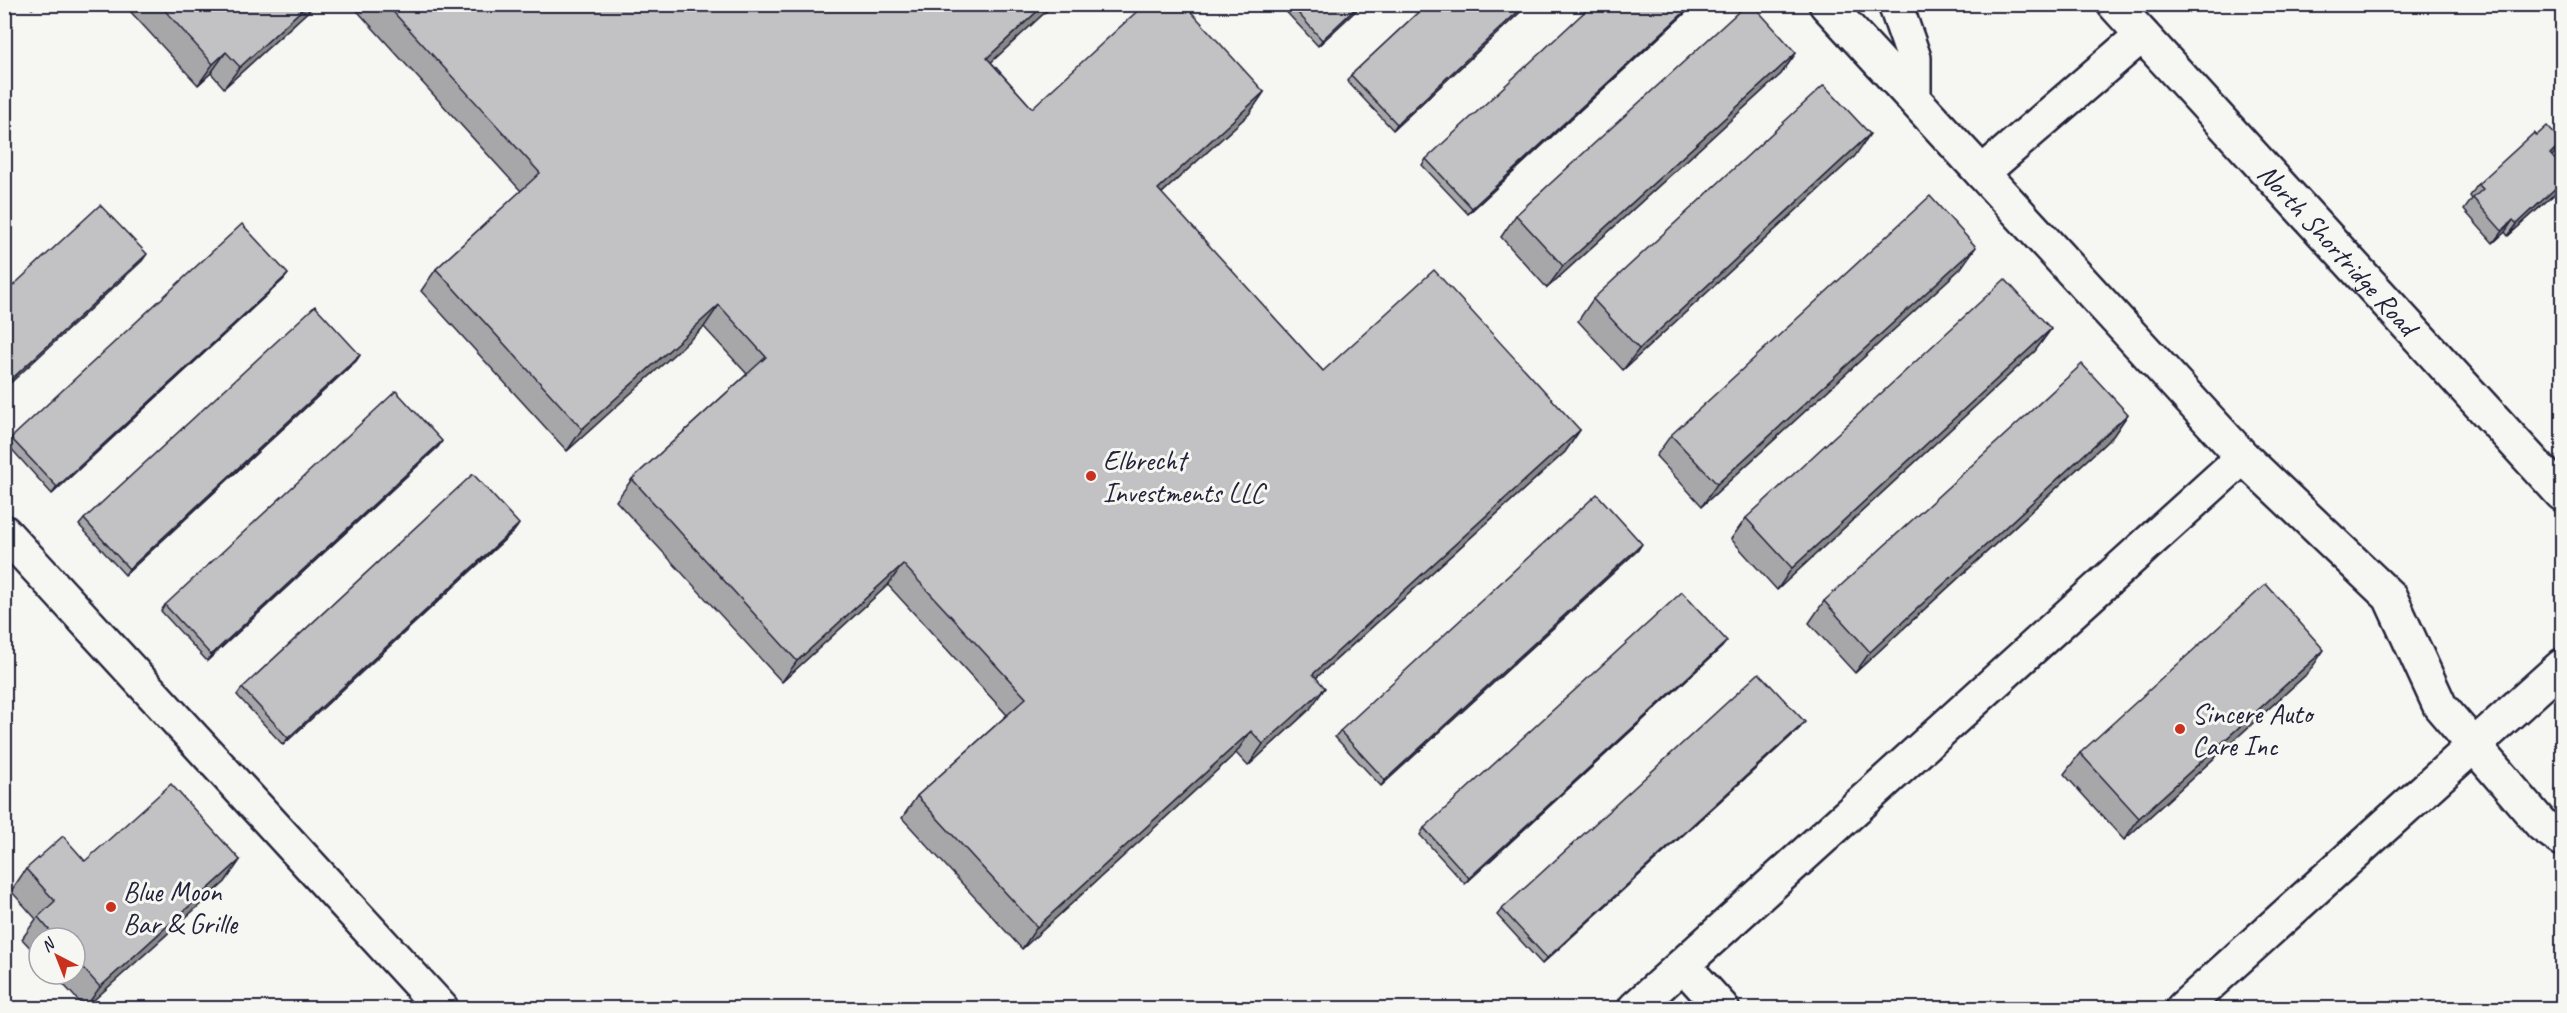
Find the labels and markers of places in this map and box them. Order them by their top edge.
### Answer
place label: Elbrecht Investments LLC [1103,443,1268,510]
marker: Elbrecht Investments LLC [1084,469,1098,483]
place label: Sincere Auto Care Inc [2192,696,2315,763]
marker: Sincere Auto Care Inc [2173,722,2187,736]
place label: Blue Moon Bar & Grille [123,874,239,941]
marker: Blue Moon Bar & Grille [104,900,118,914]

